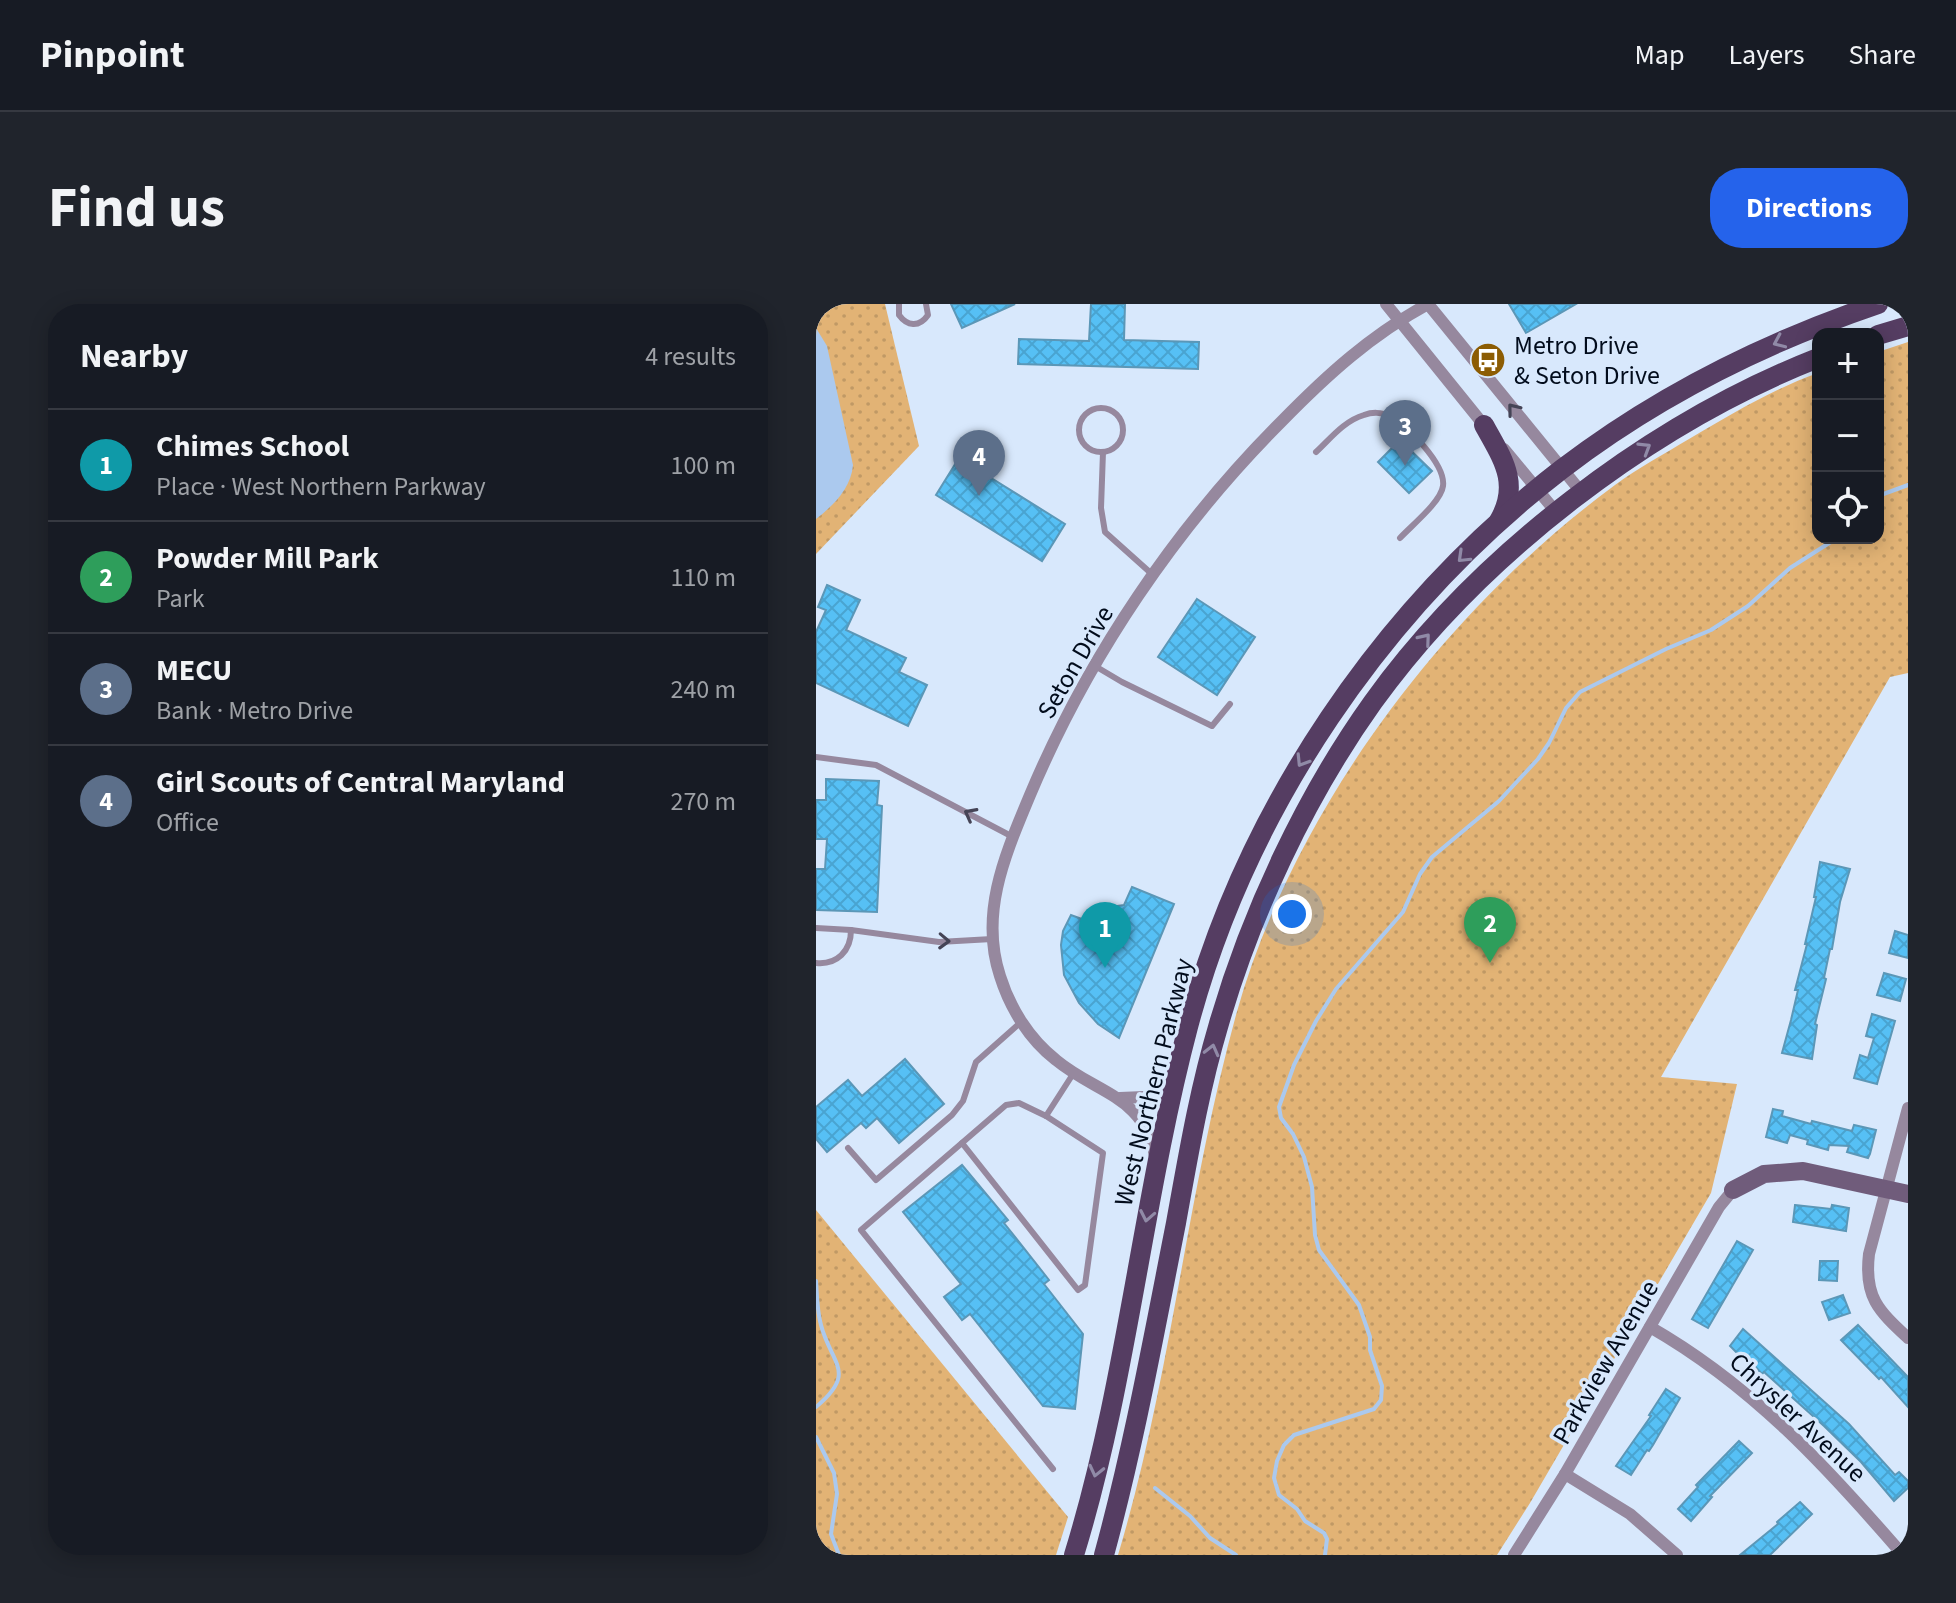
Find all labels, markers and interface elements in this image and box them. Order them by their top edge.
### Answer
text: Pinpoint [40,28,185,82]
text: Map [1634,35,1684,75]
text: Layers [1728,35,1804,75]
text: Share [1848,35,1916,75]
button: Directions [1710,168,1908,248]
text: Find us [48,169,225,248]
place label: Metro Drive & Seton Drive [1514,327,1660,394]
map controls [1812,328,1884,544]
button: + [1812,328,1884,400]
text: Nearby [80,332,188,381]
one-way arrow [1773,333,1787,349]
text: 4 results [645,338,736,375]
bus stop icon: Metro Drive & Seton Drive [1469,341,1507,379]
pin: 3 [1379,400,1431,466]
button: − [1812,400,1884,472]
one-way arrow [1508,403,1523,418]
text: Chimes School [156,425,349,468]
pin: 4 [953,430,1005,496]
one-way arrow [1636,442,1651,457]
text: 1 [99,447,113,484]
text: 100 m [670,447,736,484]
text: Place · West Northern Parkway [156,468,486,505]
button: locate [1812,472,1884,544]
text: Powder Mill Park [156,537,379,580]
one-way arrow [1458,548,1472,563]
text: 2 [99,559,113,596]
text: 110 m [670,559,736,596]
text: Park [156,580,205,617]
street label: Seton Drive [1028,599,1123,726]
one-way arrow [1415,634,1430,648]
text: MECU [156,649,232,692]
text: 3 [99,671,113,708]
text: 240 m [670,671,736,708]
text: Bank · Metro Drive [156,692,353,729]
one-way arrow [1296,752,1312,767]
text: Girl Scouts of Central Maryland [156,761,565,804]
text: 4 [99,783,113,820]
text: 270 m [670,783,736,820]
text: Office [156,804,219,841]
one-way arrow [963,809,978,824]
your location [1272,894,1312,934]
pin: 2 [1464,897,1516,963]
pin: 1 [1079,902,1131,968]
one-way arrow [938,933,951,950]
street label: West Northern Parkway [1105,954,1202,1210]
one-way arrow [1202,1044,1219,1058]
one-way arrow [1139,1209,1156,1222]
street label: Parkview Avenue [1543,1273,1668,1451]
street label: Chrysler Avenue [1721,1344,1874,1491]
one-way arrow [1088,1463,1105,1477]

